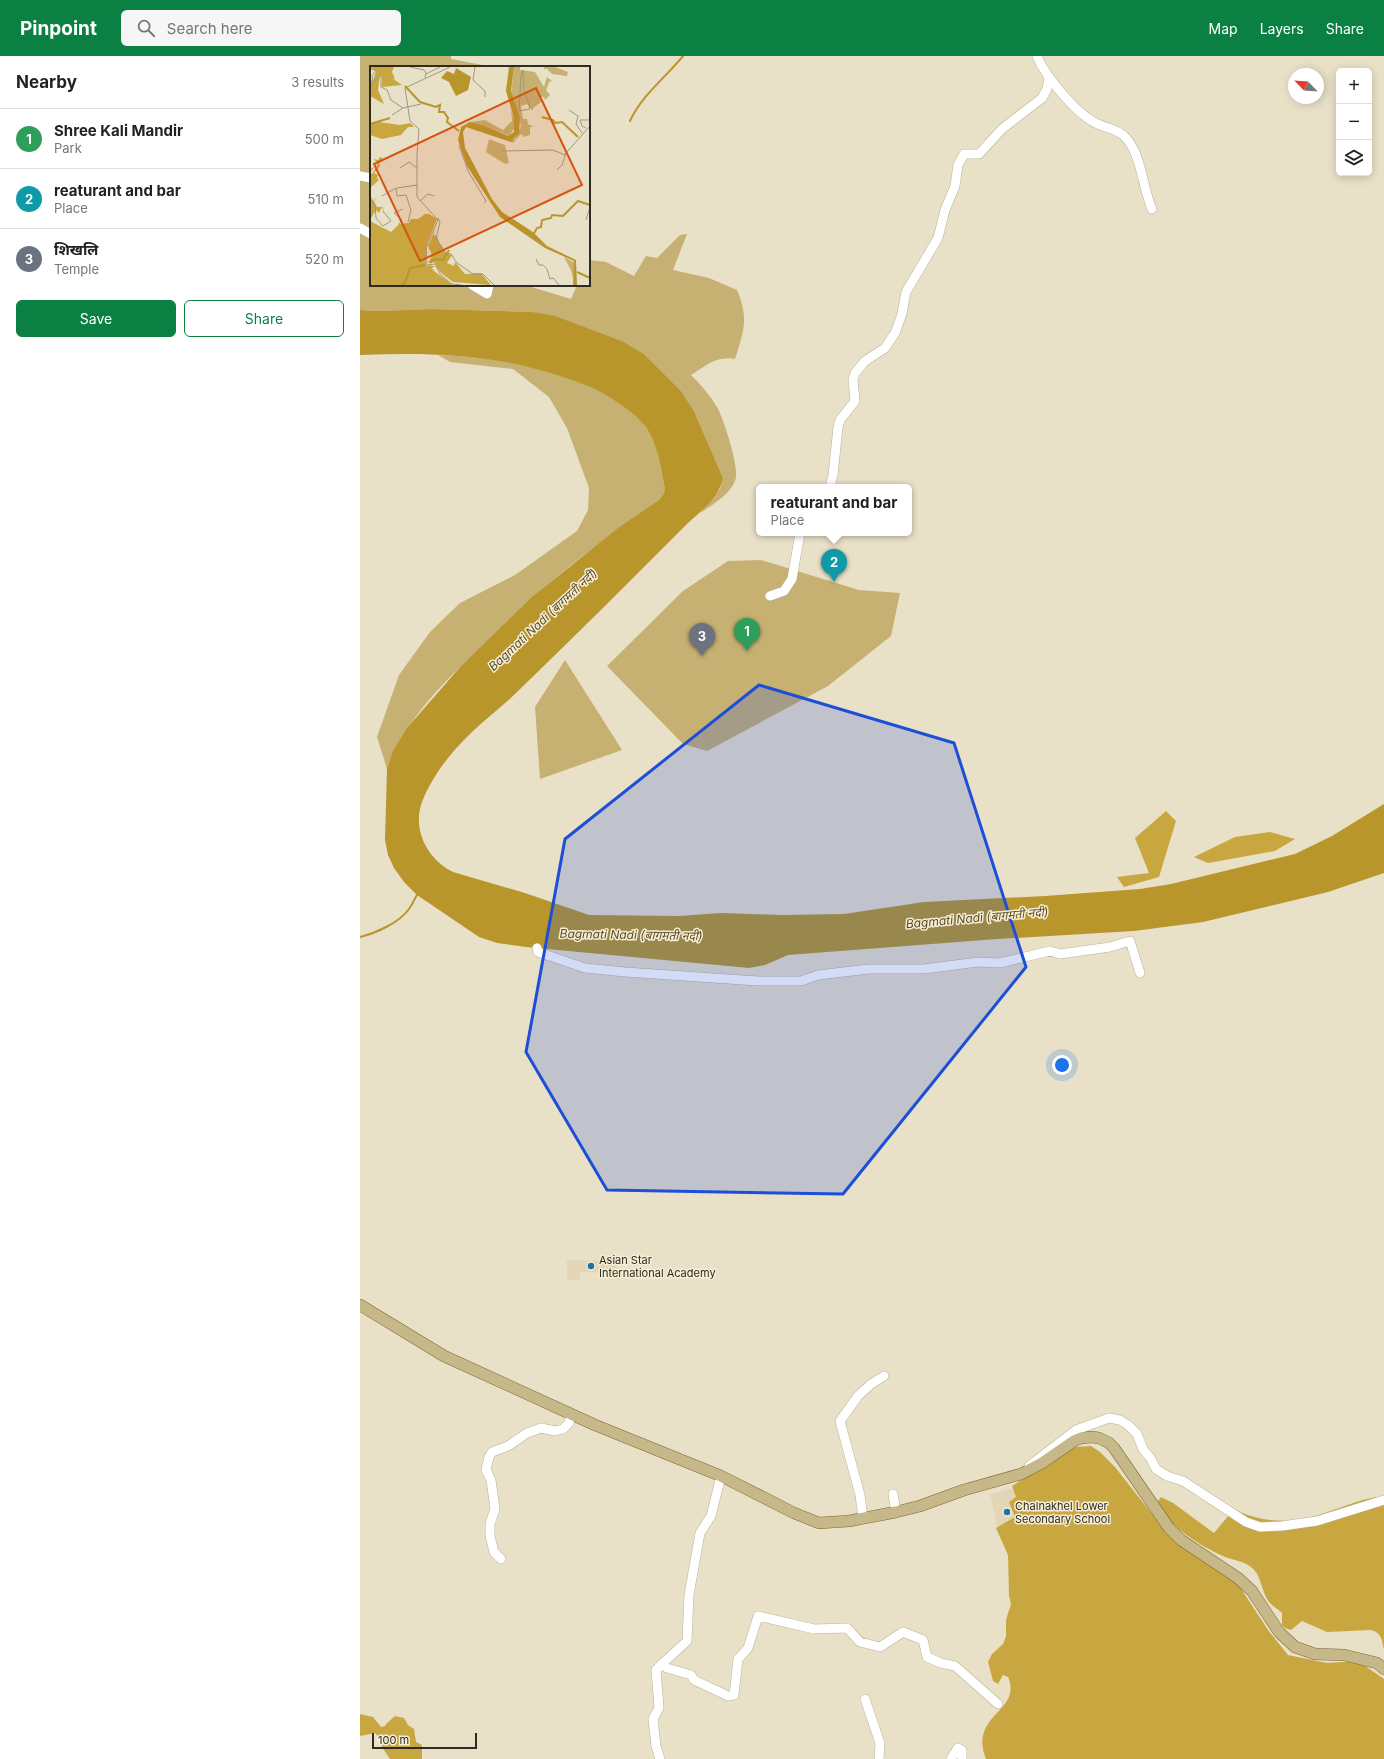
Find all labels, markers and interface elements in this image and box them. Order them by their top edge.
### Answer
search box [121,10,401,46]
text: Pinpoint [20,17,97,40]
icon: search [135,17,157,39]
text: Search here [167,19,253,38]
text: Map [1209,20,1238,37]
text: Layers [1260,20,1304,37]
text: Share [1326,20,1364,37]
inset map [370,66,590,286]
north arrow [1288,68,1324,104]
map controls [1336,68,1372,176]
button: + [1336,68,1372,104]
text: Nearby [16,72,77,92]
text: 3 results [291,74,344,90]
button: − [1336,104,1372,140]
text: Shree Kali Mandir [54,121,183,140]
text: 1 [26,131,32,147]
text: 500 m [305,131,344,147]
text: Park [54,140,82,156]
button: layers [1336,140,1372,176]
text: reaturant and bar [54,181,181,200]
text: 2 [25,191,33,207]
text: 510 m [308,191,344,207]
text: Place [54,200,88,216]
text: शिखलि [54,240,98,259]
text: 3 [25,251,33,267]
text: 520 m [305,251,344,267]
text: Temple [54,261,99,277]
button: Save [16,300,176,337]
button: Share [184,300,344,337]
popup [756,484,912,536]
text: reaturant and bar [771,493,897,512]
text: Place [771,512,804,528]
pin: 2 [821,549,847,582]
water label: Bagmati Nadi (बागमती नदी) [485,565,600,674]
pin: 1 [734,618,760,651]
pin: 3 [689,623,715,656]
water label: Bagmati Nadi (बागमती नदी) [905,904,1049,931]
water label: Bagmati Nadi (बागमती नदी) [559,926,703,943]
your location [1052,1055,1072,1075]
place label: Asian Star International Academy [599,1253,716,1280]
marker: Asian Star International Academy [586,1261,596,1271]
place label: Chalnakhel Lower Secondary School [1015,1499,1110,1526]
marker: Chalnakhel Lower Secondary School [1002,1507,1012,1517]
scale bar [372,1731,477,1750]
text: 100 m [378,1733,409,1747]

